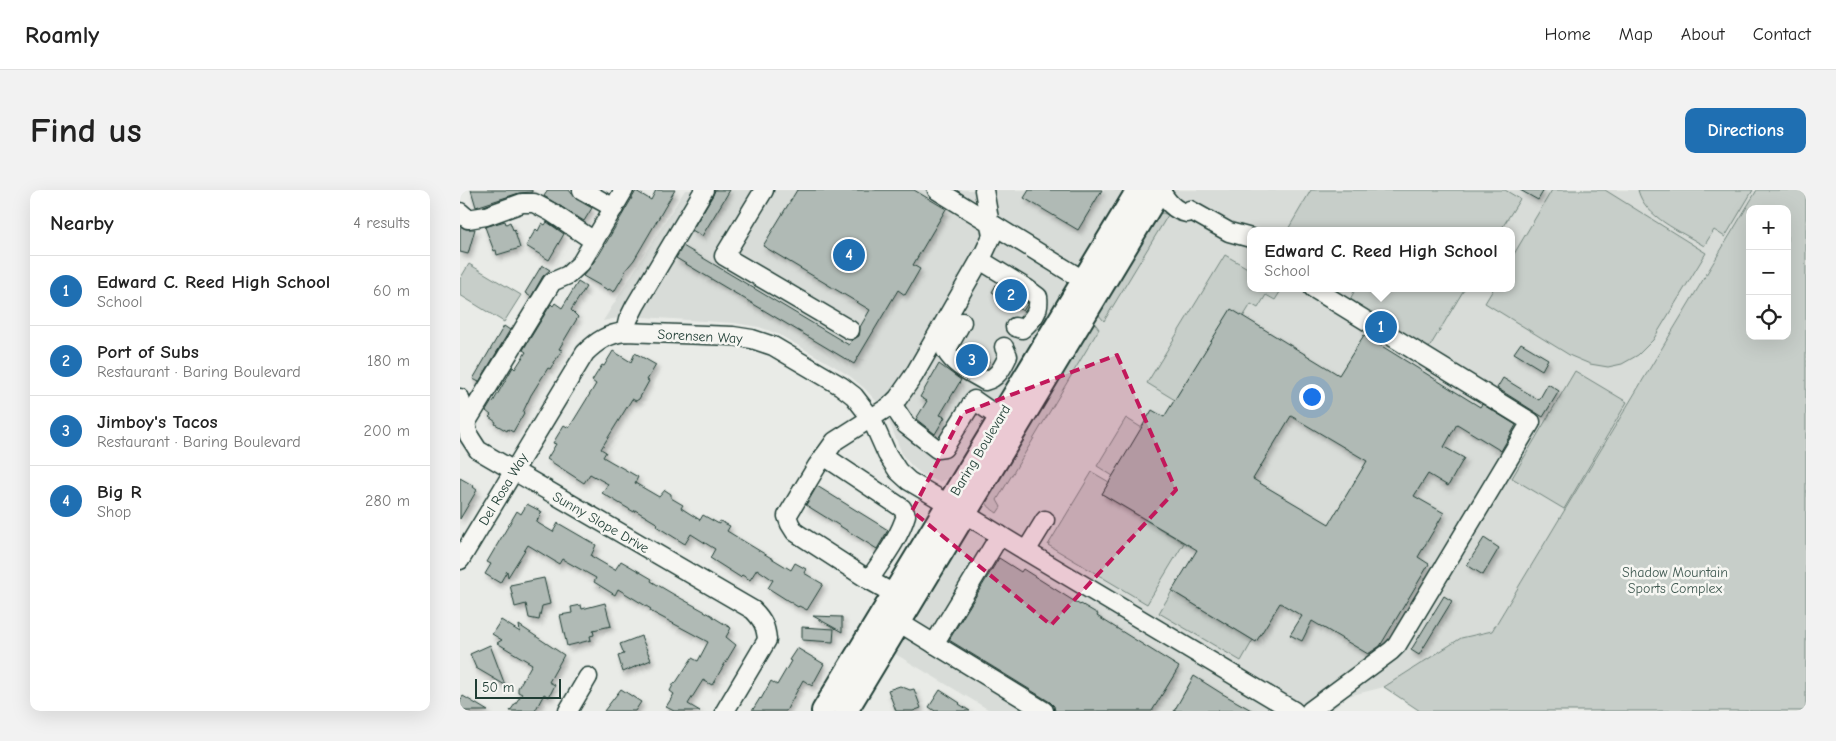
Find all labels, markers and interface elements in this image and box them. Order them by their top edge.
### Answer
text: Roamly [25,21,99,49]
text: Home [1544,24,1591,45]
text: Map [1619,24,1653,45]
text: About [1681,24,1725,45]
text: Contact [1753,24,1811,45]
button: Directions [1685,108,1806,153]
text: Find us [30,110,142,151]
map controls [1746,205,1791,340]
button: + [1746,205,1791,250]
text: Nearby [50,211,114,235]
text: 4 results [353,214,410,232]
popup [1247,227,1515,292]
pin: 4 [833,236,865,274]
text: Edward C. Reed High School [1264,240,1498,262]
button: − [1746,250,1791,295]
text: School [1264,262,1310,280]
text: Edward C. Reed High School [97,271,330,293]
pin: 2 [995,276,1027,314]
text: 1 [63,282,69,300]
text: 60 m [373,282,410,300]
text: School [97,293,143,311]
button: locate [1746,295,1791,340]
pin: 1 [1365,308,1397,346]
street label: Sorensen Way [657,326,744,347]
text: Port of Subs [97,341,199,363]
pin: 3 [956,341,988,379]
text: 2 [62,352,70,370]
text: 180 m [367,352,410,370]
text: Restaurant · Baring Boulevard [97,363,301,381]
your location [1299,384,1325,410]
street label: Baring Boulevard [947,402,1014,499]
text: Jimboy's Tacos [97,411,218,433]
text: 3 [62,422,70,440]
text: 200 m [364,422,410,440]
text: Restaurant · Baring Boulevard [97,433,301,451]
street label: Del Rosa Way [475,449,532,529]
text: Big R [97,481,141,503]
street label: Sunny Slope Drive [549,488,652,557]
text: 4 [62,492,70,510]
text: 280 m [365,492,410,510]
text: Shop [97,503,131,521]
park label: Shadow Mountain Sports Complex [1622,564,1728,597]
scale bar [475,676,561,699]
text: 50 m [482,679,514,696]

